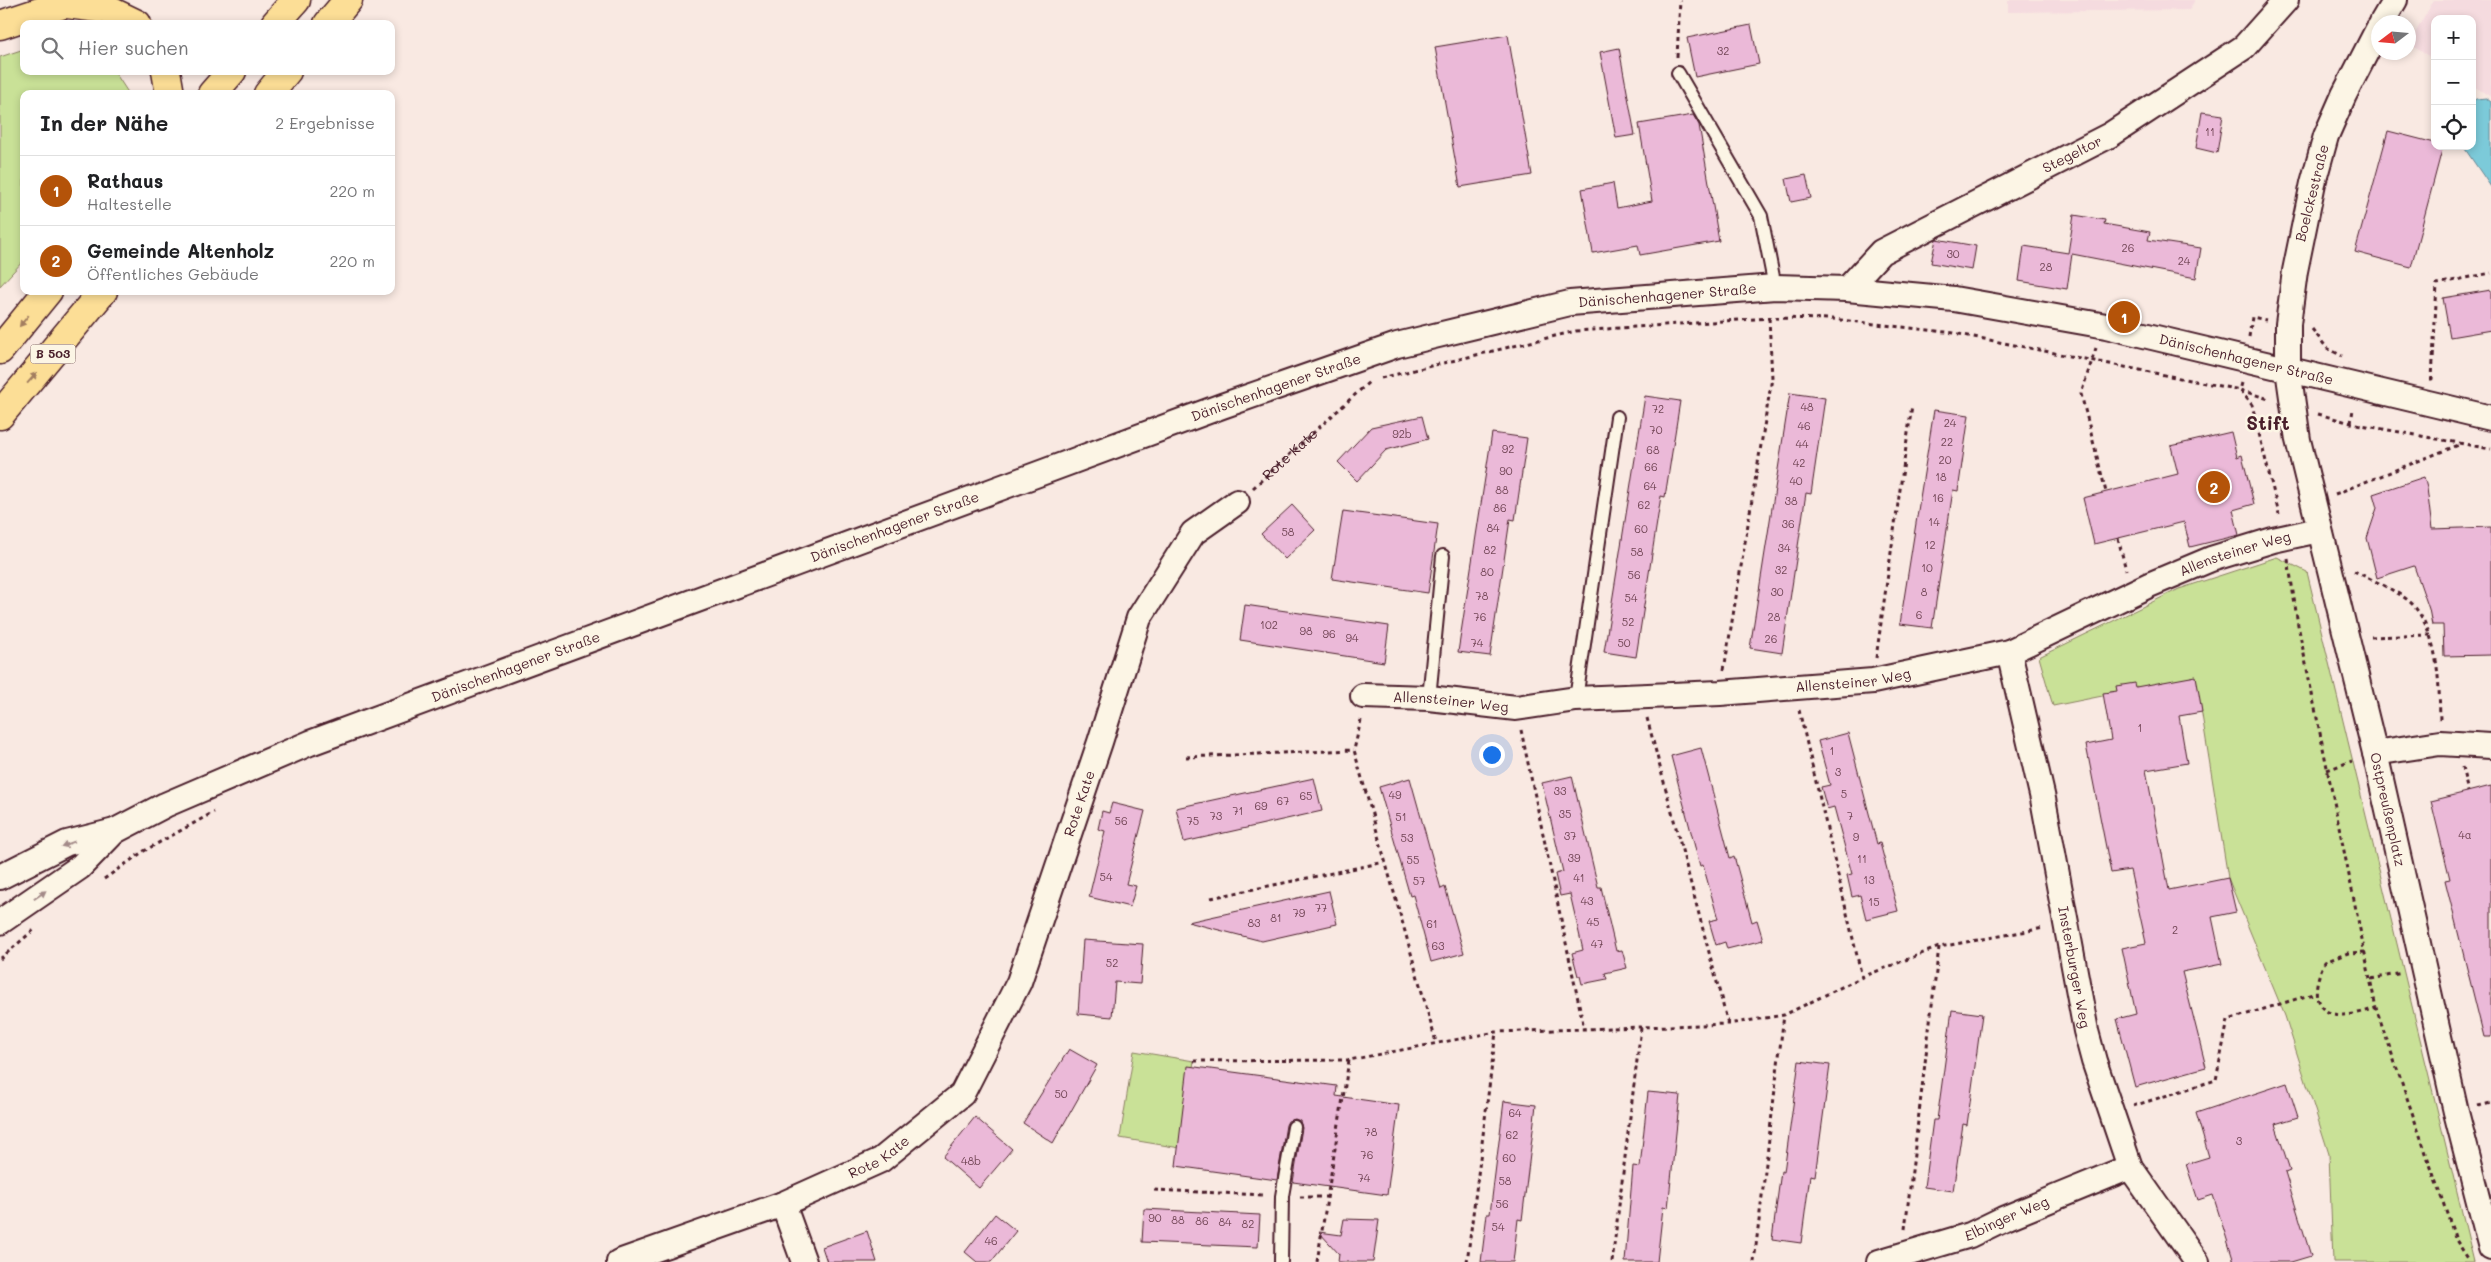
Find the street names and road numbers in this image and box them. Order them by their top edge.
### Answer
street label: Stegeltor [2039,131,2105,177]
street label: Boelckestraße [2290,142,2333,244]
street label: Dänischenhagener Straße [1578,278,1757,311]
street label: Dänischenhagener Straße [2157,329,2335,389]
road number: B 503 [30,344,76,364]
street label: Dänischenhagener Straße [1188,348,1363,426]
street label: Rote Kate [1258,424,1321,484]
street label: Dänischenhagener Straße [807,487,982,566]
street label: Allensteiner Weg [2176,526,2292,580]
street label: Dänischenhagener Straße [429,627,603,706]
street label: Allensteiner Weg [1795,663,1912,696]
street label: Allensteiner Weg [1393,687,1510,716]
street label: Ostpreußenplatz [2366,751,2410,868]
street label: Rote Kate [1059,768,1099,839]
street label: Insterburger Weg [2054,905,2095,1030]
street label: Rote Kate [845,1131,913,1182]
street label: Elbinger Weg [1962,1191,2051,1245]

